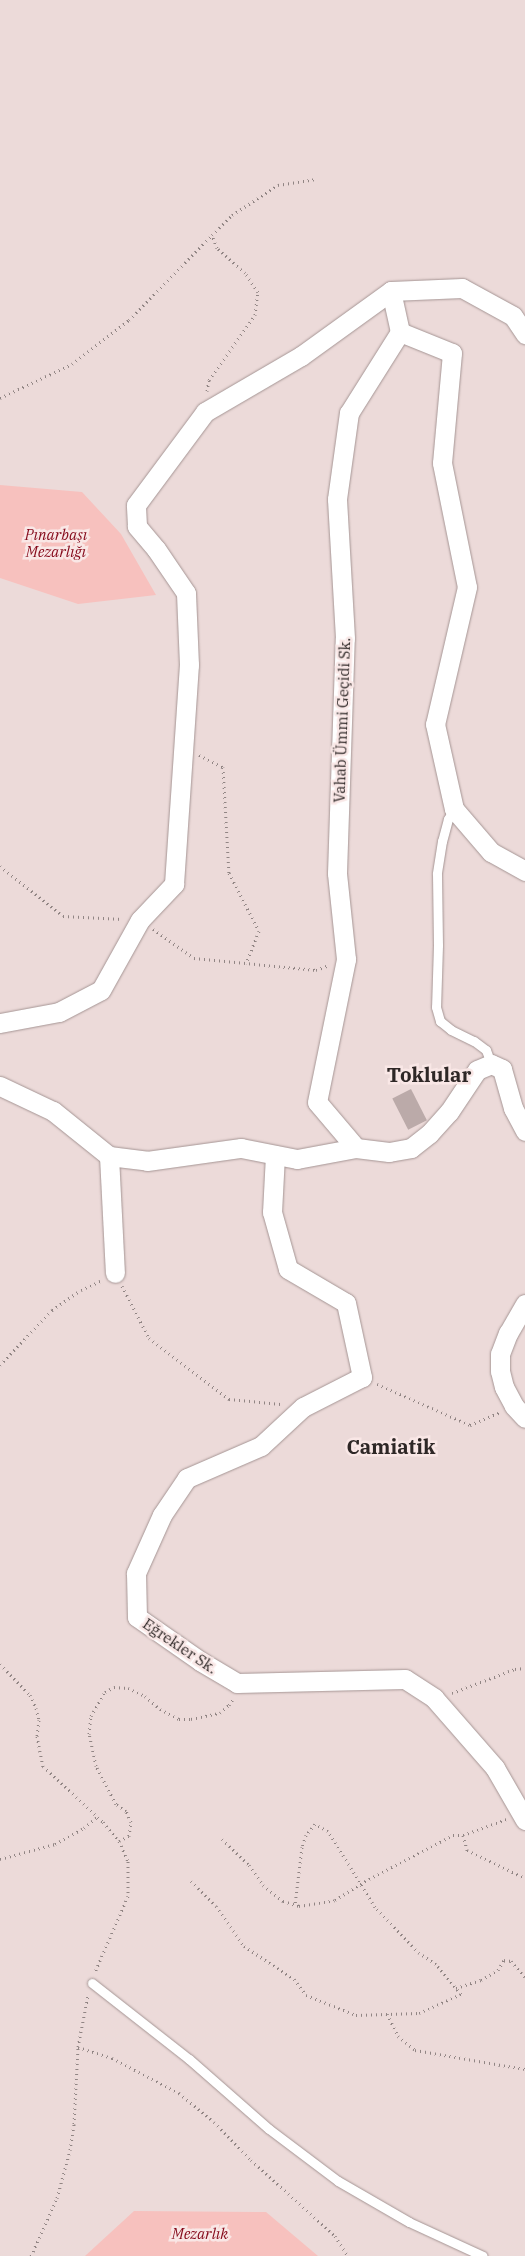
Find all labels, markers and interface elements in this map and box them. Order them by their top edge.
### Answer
park label: Pınarbaşı Mezarlığı [25,525,87,560]
street label: Vahab Ümmi Geçidi Sk. [330,637,354,803]
district label: Toklular [387,1062,471,1086]
district label: Camiatik [347,1434,435,1458]
street label: Eğrekler Sk. [139,1615,221,1677]
park label: Mezarlık [172,2225,228,2243]

